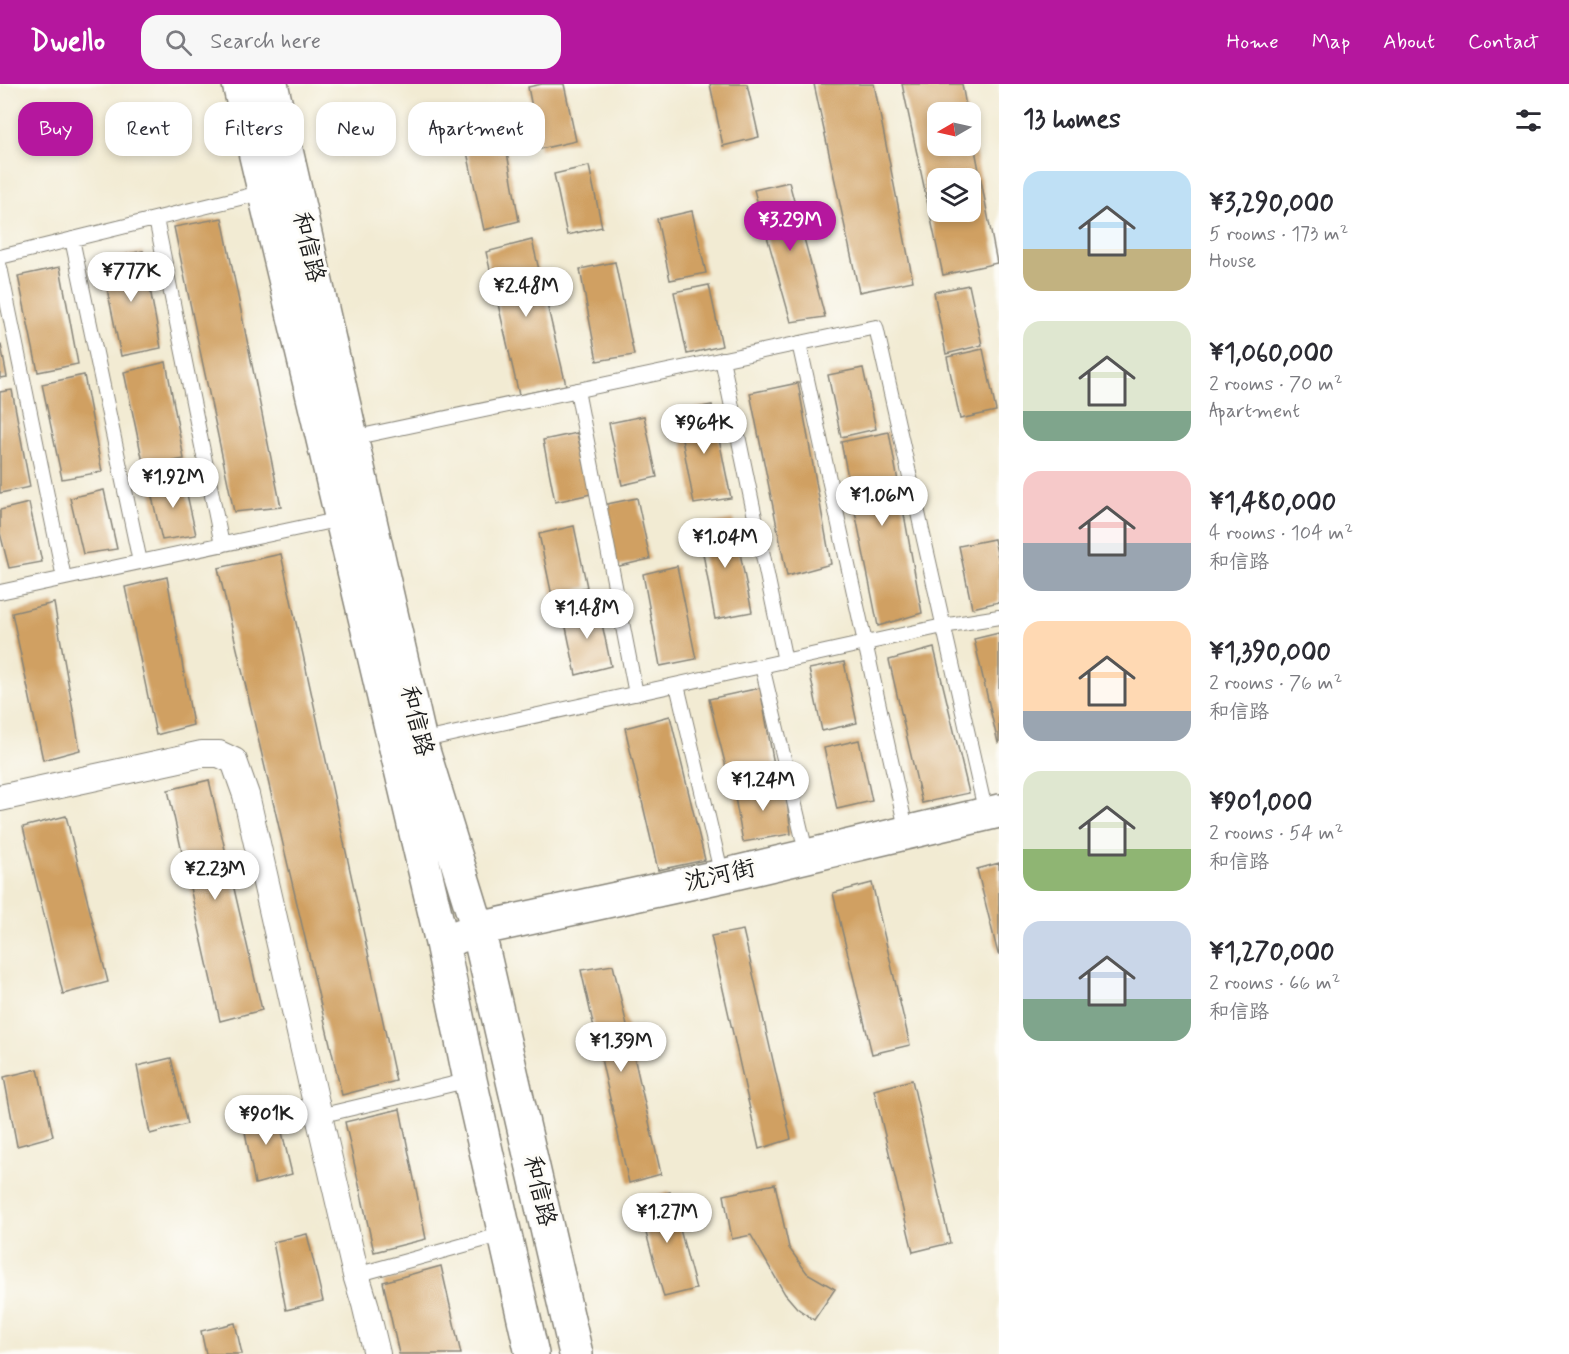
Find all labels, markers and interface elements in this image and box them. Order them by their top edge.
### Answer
search box [141,15,561,69]
text: Dwello [30,24,105,61]
icon: search [162,26,195,59]
text: Search here [210,28,321,56]
text: Home [1227,28,1279,56]
text: Map [1312,28,1350,56]
text: About [1383,28,1435,56]
text: Contact [1468,28,1539,56]
chip: Buy [18,102,93,156]
chip: Rent [105,102,192,156]
chip: Filters [204,102,304,156]
chip: New [316,102,396,156]
chip: Apartment [408,102,545,156]
north arrow [927,102,981,156]
map controls [927,102,981,222]
text: 13 homes [1023,103,1121,137]
icon: filters [1512,104,1545,137]
button: layers [927,168,981,222]
text: ¥3,290,000 [1209,187,1334,221]
icon: home [1071,195,1143,267]
pin: ¥3.29M [741,201,839,252]
text: ¥3.29M [758,207,822,234]
street label: 和信路 [285,208,331,286]
text: 5 rooms · 173 m² [1209,221,1348,248]
text: House [1209,248,1256,275]
pin: ¥777K [89,252,173,303]
text: ¥777K [102,258,161,285]
pin: ¥2.48M [477,267,575,318]
text: ¥2.48M [493,273,559,300]
text: ¥1,060,000 [1209,337,1334,371]
icon: home [1071,345,1143,417]
text: 2 rooms · 70 m² [1209,371,1343,398]
text: Apartment [1209,398,1300,425]
pin: ¥964K [662,404,746,455]
text: ¥964K [675,410,733,437]
pin: ¥1.92M [124,458,222,509]
text: ¥1.92M [142,464,204,491]
pin: ¥1.06M [833,476,931,527]
text: ¥1.06M [850,482,914,509]
text: ¥1,480,000 [1209,486,1336,520]
icon: home [1071,495,1143,567]
pin: ¥1.04M [676,518,774,569]
text: 4 rooms · 104 m² [1209,520,1353,547]
text: ¥1.04M [692,524,758,551]
text: 和信路 [1209,549,1269,576]
pin: ¥1.48M [538,589,636,640]
text: ¥1.48M [555,595,619,622]
text: ¥1,390,000 [1209,636,1331,670]
icon: home [1071,645,1143,717]
text: 2 rooms · 76 m² [1209,670,1342,697]
street label: 和信路 [392,682,440,760]
text: 和信路 [1209,699,1269,726]
pin: ¥1.24M [714,761,812,812]
text: ¥1.24M [731,767,795,794]
text: ¥901,000 [1209,786,1312,820]
icon: home [1071,795,1143,867]
text: 2 rooms · 54 m² [1209,820,1343,847]
text: 和信路 [1209,849,1269,876]
pin: ¥2.23M [166,850,264,901]
street label: 沈河街 [681,853,759,899]
text: ¥2.23M [184,856,246,883]
text: ¥1,270,000 [1209,936,1335,970]
icon: home [1071,945,1143,1017]
text: 2 rooms · 66 m² [1209,970,1340,997]
text: 和信路 [1209,999,1269,1026]
pin: ¥1.39M [572,1022,670,1073]
text: ¥1.39M [589,1028,653,1055]
pin: ¥901K [224,1095,308,1146]
text: ¥901K [239,1101,293,1128]
street label: 和信路 [516,1152,562,1230]
pin: ¥1.27M [618,1193,716,1244]
text: ¥1.27M [636,1199,698,1226]

